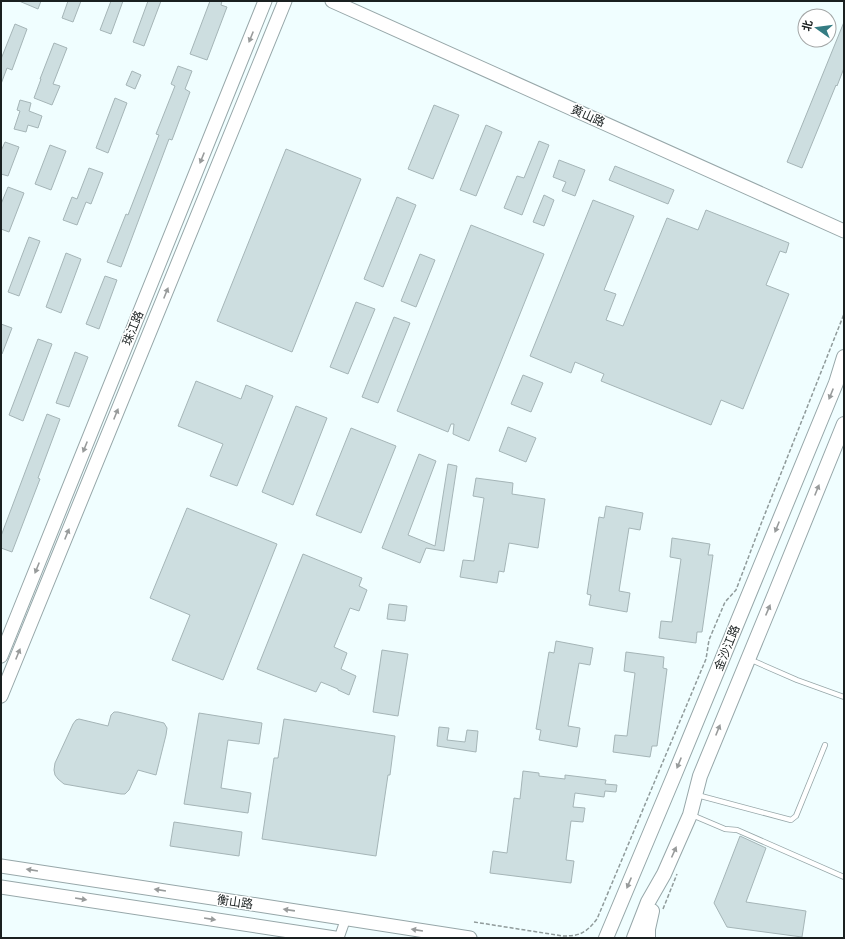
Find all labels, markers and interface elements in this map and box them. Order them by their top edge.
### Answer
north arrow [797,8,837,48]
text: 北 [800,19,815,33]
one-way arrow [247,32,253,44]
street label: 黄山路 [569,102,607,130]
one-way arrow [199,152,205,163]
one-way arrow [163,287,169,299]
street label: 珠江路 [120,309,146,347]
one-way arrow [828,388,834,400]
one-way arrow [114,407,120,419]
one-way arrow [82,442,88,454]
one-way arrow [815,483,821,495]
one-way arrow [773,521,779,533]
one-way arrow [64,528,70,540]
one-way arrow [33,562,39,574]
one-way arrow [765,605,771,616]
street label: 金沙江路 [712,623,742,673]
one-way arrow [15,649,21,660]
one-way arrow [716,724,722,736]
one-way arrow [676,758,682,769]
one-way arrow [670,846,677,858]
one-way arrow [26,867,38,873]
one-way arrow [626,878,632,889]
one-way arrow [154,887,166,893]
street label: 衡山路 [216,893,254,911]
one-way arrow [75,896,87,902]
one-way arrow [283,907,295,913]
one-way arrow [203,916,216,922]
one-way arrow [411,926,423,932]

